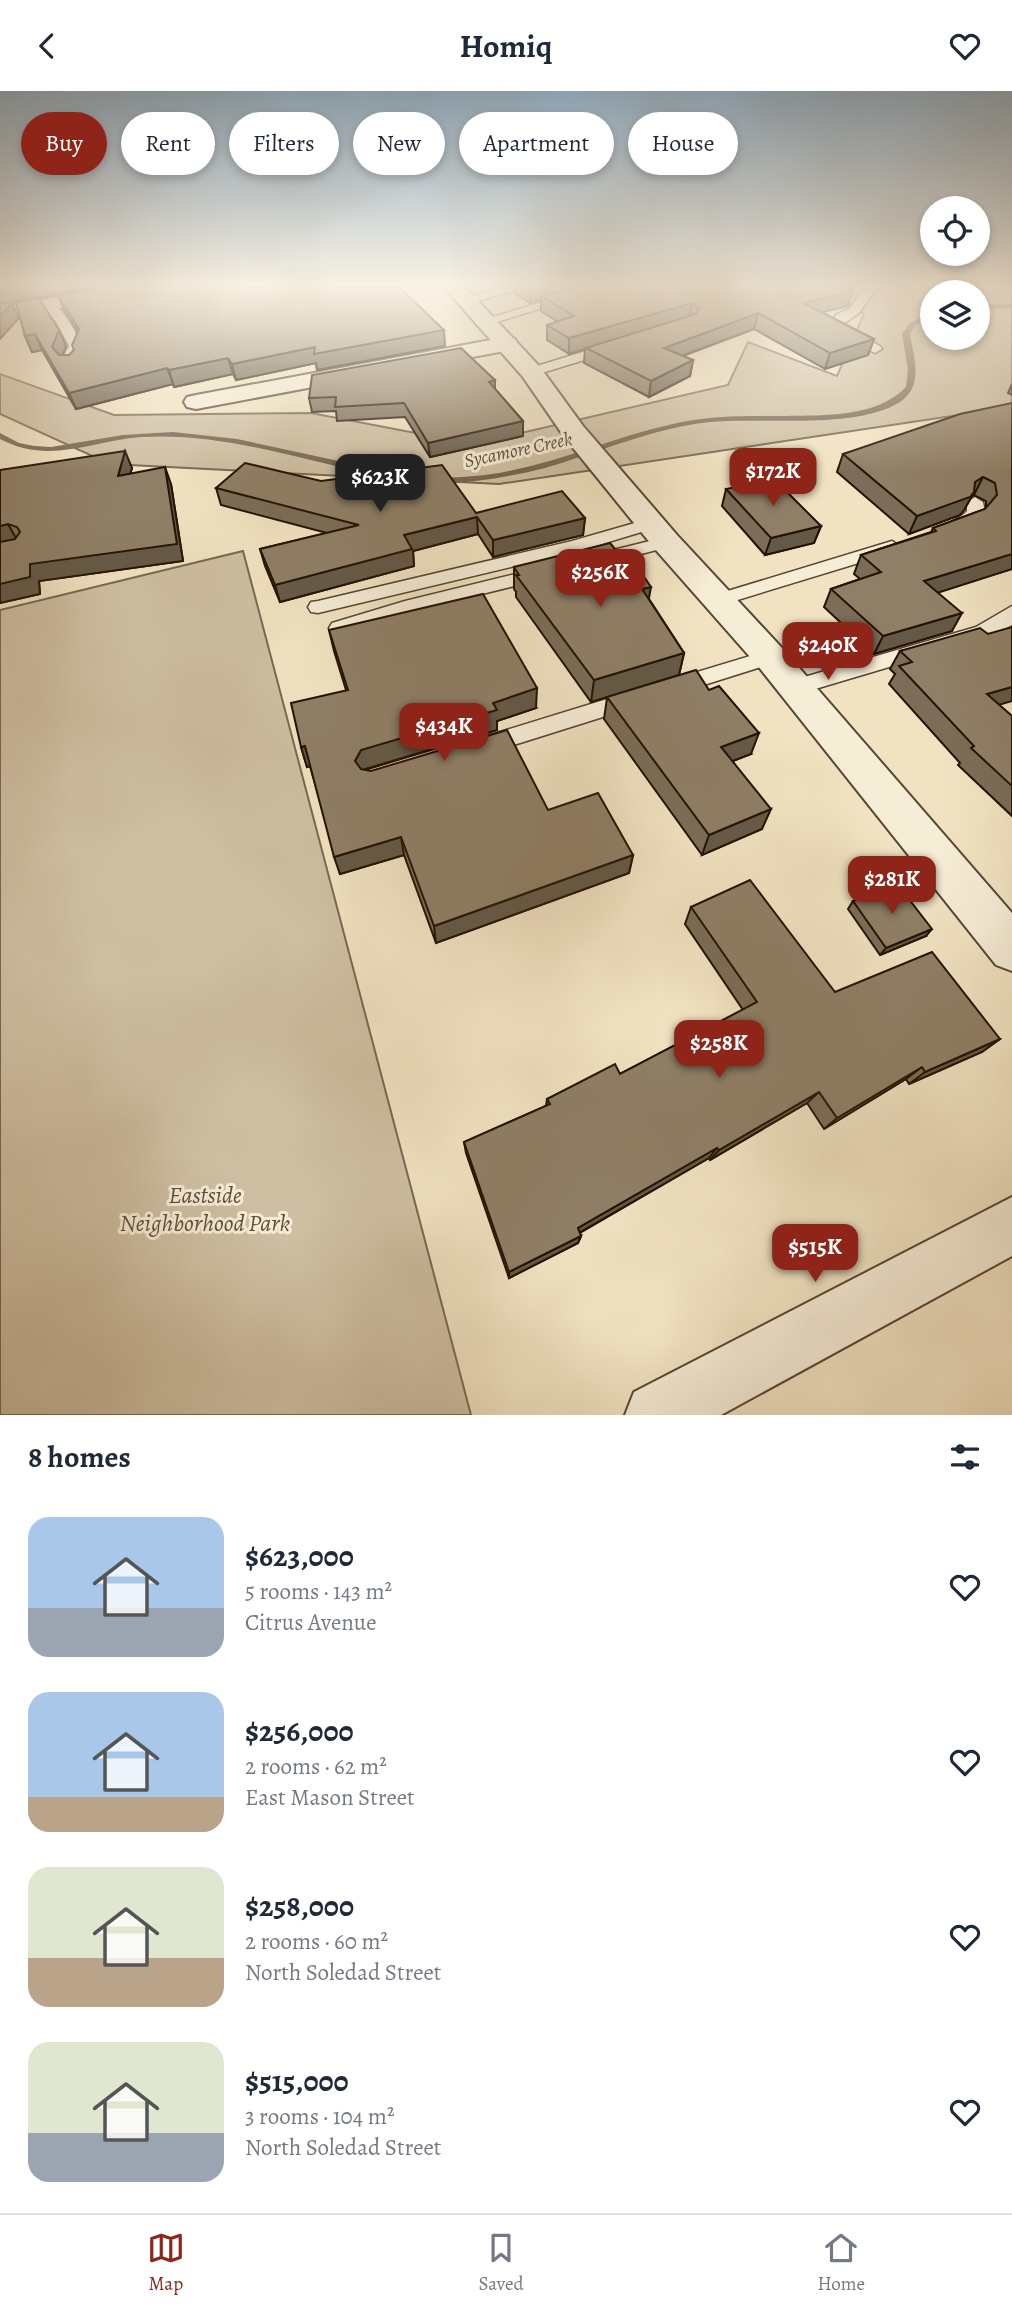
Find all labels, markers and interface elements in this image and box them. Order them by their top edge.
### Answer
text: Homiq [460,24,552,68]
icon: back [28,27,66,65]
icon: heart [946,27,984,65]
chip: Buy [21,112,107,175]
chip: Rent [121,112,215,175]
chip: Filters [229,112,339,175]
chip: New [353,112,445,175]
chip: Apartment [459,112,614,175]
chip: House [628,112,738,175]
map controls [920,196,990,350]
button: locate [920,196,990,266]
button: layers [920,280,990,350]
water label: Sycamore Creek [462,426,575,474]
pin: $172K [724,449,822,508]
pin: $623K [331,455,429,514]
text: $172K [746,455,801,486]
text: $623K [351,461,409,492]
pin: $256K [551,549,649,609]
text: $256K [571,556,629,587]
pin: $240K [779,623,877,682]
text: $240K [798,629,858,660]
pin: $434K [395,703,493,763]
text: $434K [415,710,473,741]
pin: $281K [843,857,941,916]
text: $281K [864,863,920,894]
pin: $258K [670,1021,768,1080]
text: $258K [690,1027,748,1058]
park label: Eastside Neighborhood Park [120,1179,291,1239]
pin: $515K [766,1225,864,1284]
text: $515K [788,1231,842,1262]
text: 8 homes [28,1437,131,1477]
icon: filters [946,1438,984,1476]
text: $623,000 [245,1536,354,1576]
icon: home [84,1545,168,1629]
icon: heart [946,1568,984,1606]
text: 5 rooms · 143 m² [245,1576,392,1607]
text: Citrus Avenue [245,1607,377,1638]
text: $256,000 [245,1711,354,1751]
icon: home [84,1720,168,1804]
icon: heart [946,1743,984,1781]
text: 2 rooms · 62 m² [245,1751,387,1782]
text: East Mason Street [245,1782,415,1813]
text: $258,000 [245,1886,354,1926]
icon: home [84,1895,168,1979]
icon: heart [946,1918,984,1956]
text: 2 rooms · 60 m² [245,1926,388,1957]
text: North Soledad Street [245,1957,441,1988]
text: $515,000 [245,2061,349,2101]
icon: home [84,2070,168,2154]
icon: heart [946,2093,984,2131]
text: 3 rooms · 104 m² [245,2101,394,2132]
text: North Soledad Street [245,2132,441,2163]
tab: Map [147,2229,185,2297]
tab: Saved [479,2229,524,2297]
tab: Home [817,2229,865,2297]

